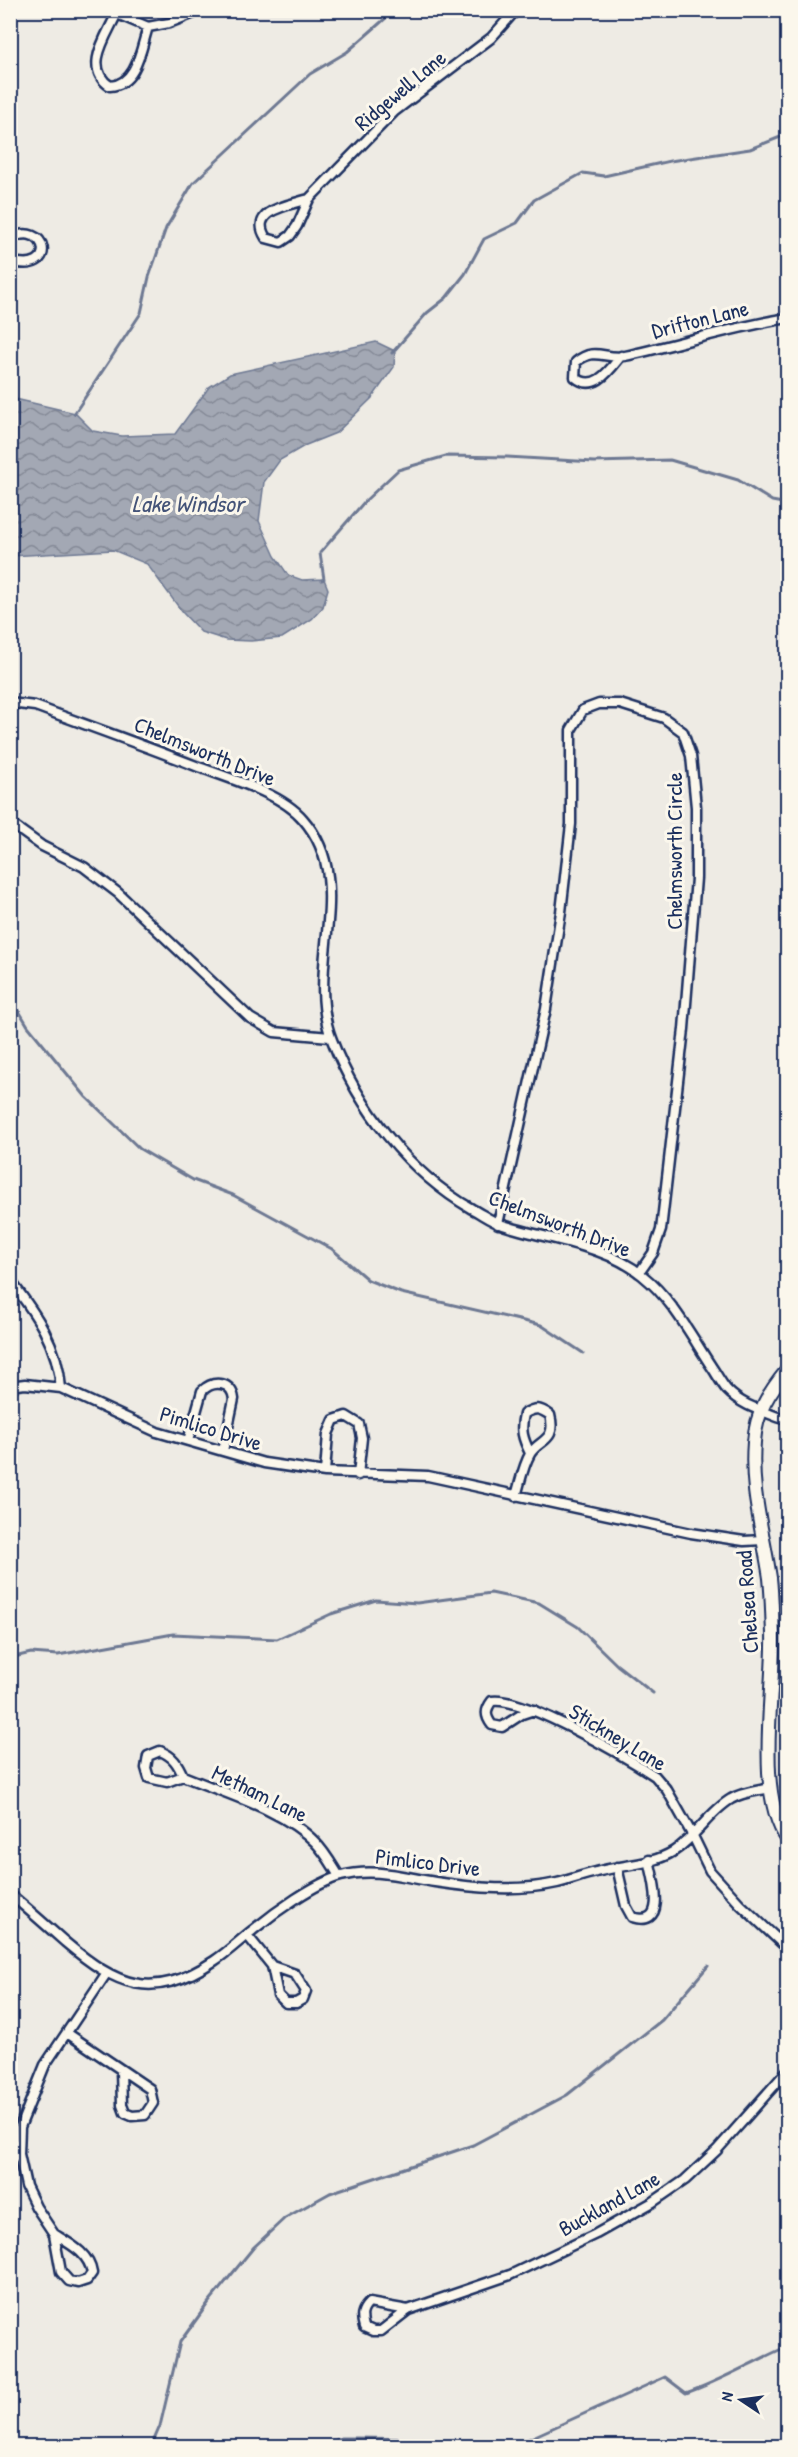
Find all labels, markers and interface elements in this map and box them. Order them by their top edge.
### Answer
street label: Ridgewell Lane [348,43,452,137]
street label: Drifton Lane [648,292,752,345]
water label: Lake Windsor [132,487,247,519]
street label: Chelmsworth Drive [130,709,280,793]
street label: Chelmsworth Circle [659,772,689,930]
street label: Chelmsworth Drive [485,1182,636,1264]
street label: Pimlico Drive [156,1398,266,1458]
street label: Chelsea Road [728,1549,766,1654]
street label: Stickney Lane [564,1696,673,1778]
street label: Metham Lane [207,1757,313,1829]
street label: Pimlico Drive [374,1841,482,1883]
street label: Buckland Lane [553,2163,665,2243]
north arrow [711,2370,771,2430]
text: N [715,2390,738,2403]

